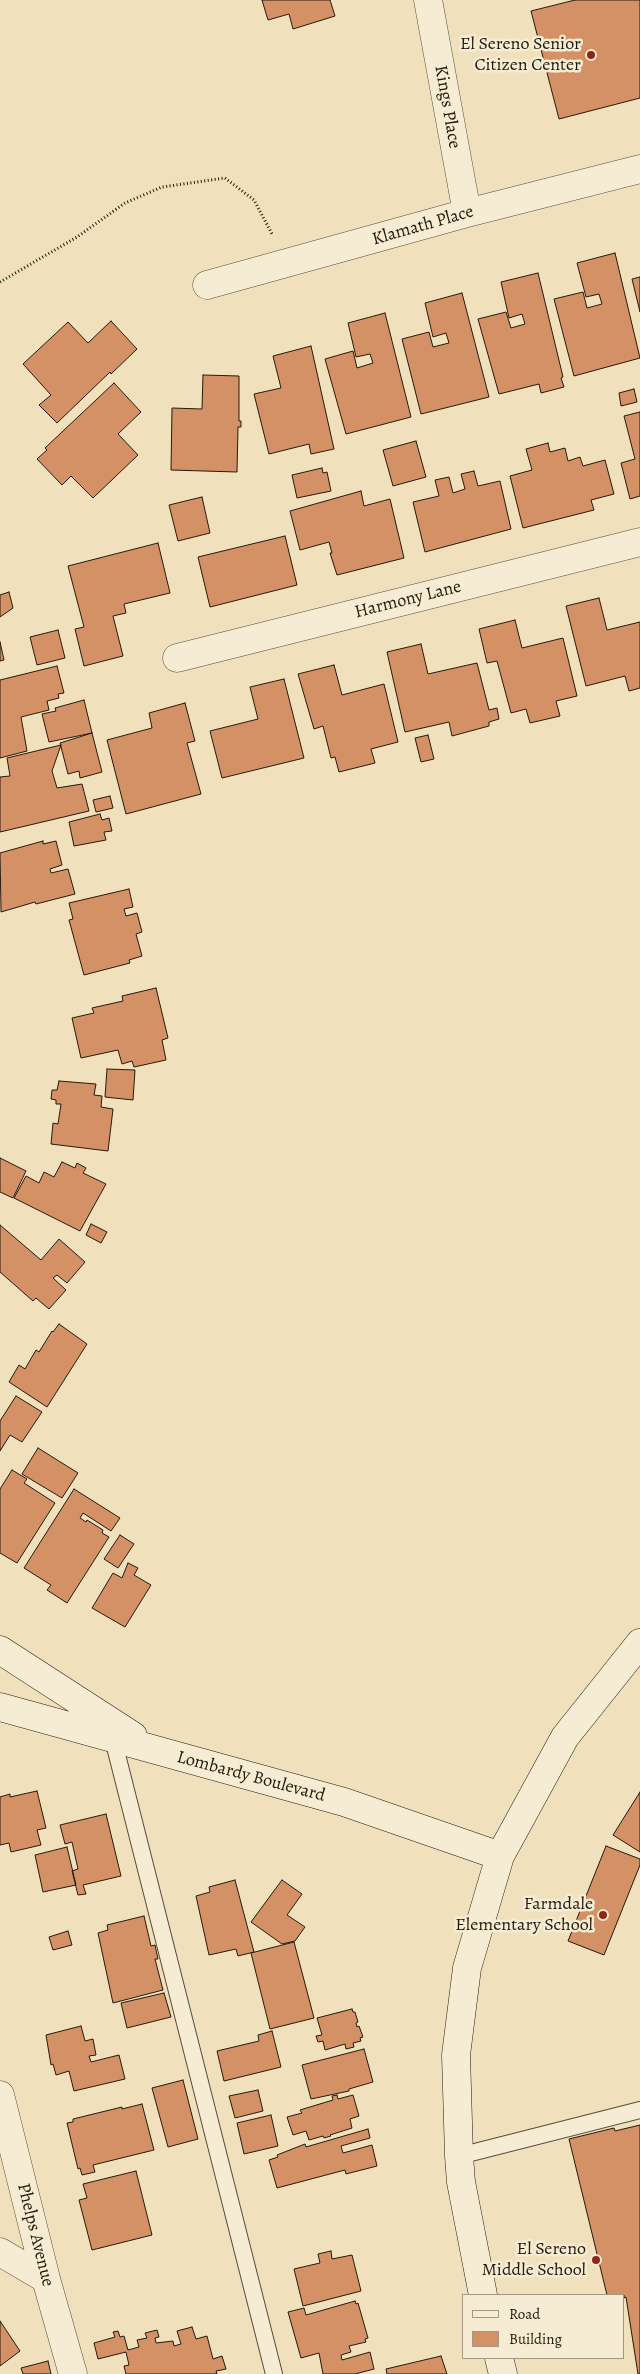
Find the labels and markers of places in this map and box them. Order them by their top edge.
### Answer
place label: El Sereno Senior Citizen Center [460,34,581,76]
marker: El Sereno Senior Citizen Center [585,49,597,61]
place label: Farmdale Elementary School [455,1894,593,1936]
marker: Farmdale Elementary School [597,1909,609,1921]
place label: El Sereno Middle School [482,2239,586,2282]
marker: El Sereno Middle School [590,2254,602,2266]

